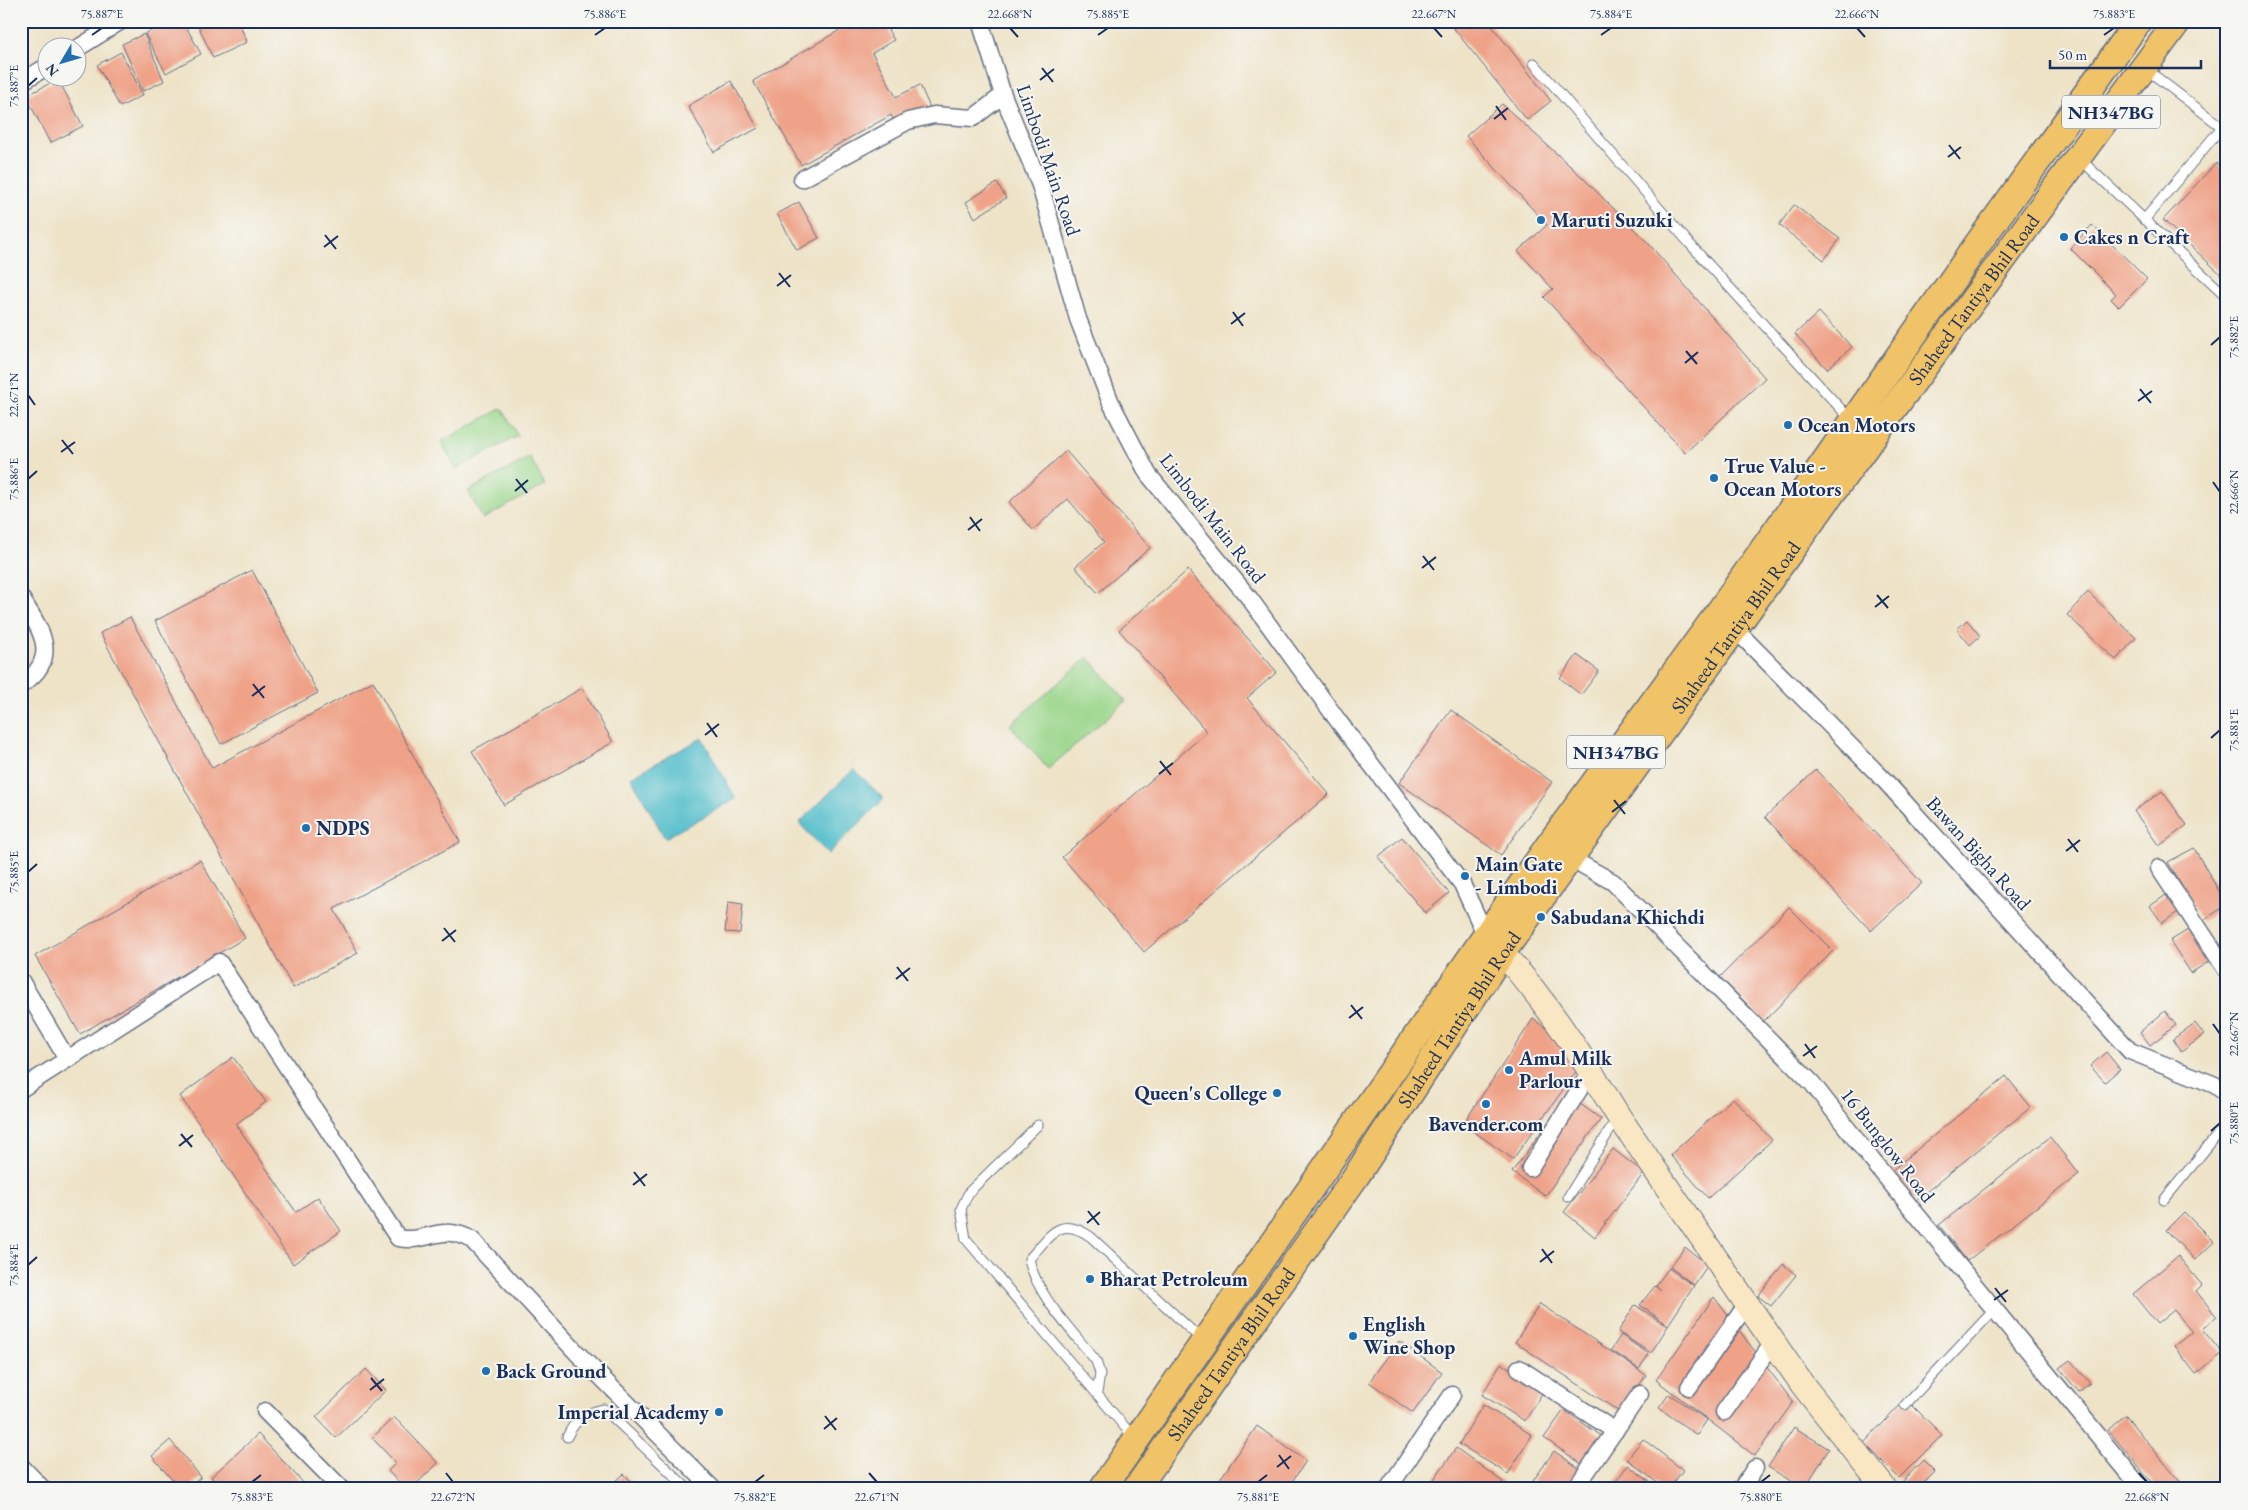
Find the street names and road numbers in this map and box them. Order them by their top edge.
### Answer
street label: Limbodi Main Road [1011,81,1087,240]
road number: NH347BG [2062,95,2160,128]
street label: Shaheed Tantiya Bhil Road [1902,208,2046,390]
street label: Limbodi Main Road [1154,448,1273,589]
street label: Shaheed Tantiya Bhil Road [1665,535,1807,719]
road number: NH347BG [1567,736,1665,769]
street label: Bawan Bigha Road [1921,791,2038,916]
street label: Shaheed Tantiya Bhil Road [1391,925,1527,1113]
street label: 16 Bunglow Road [1835,1082,1941,1208]
street label: Shaheed Tantiya Bhil Road [1161,1261,1301,1446]

